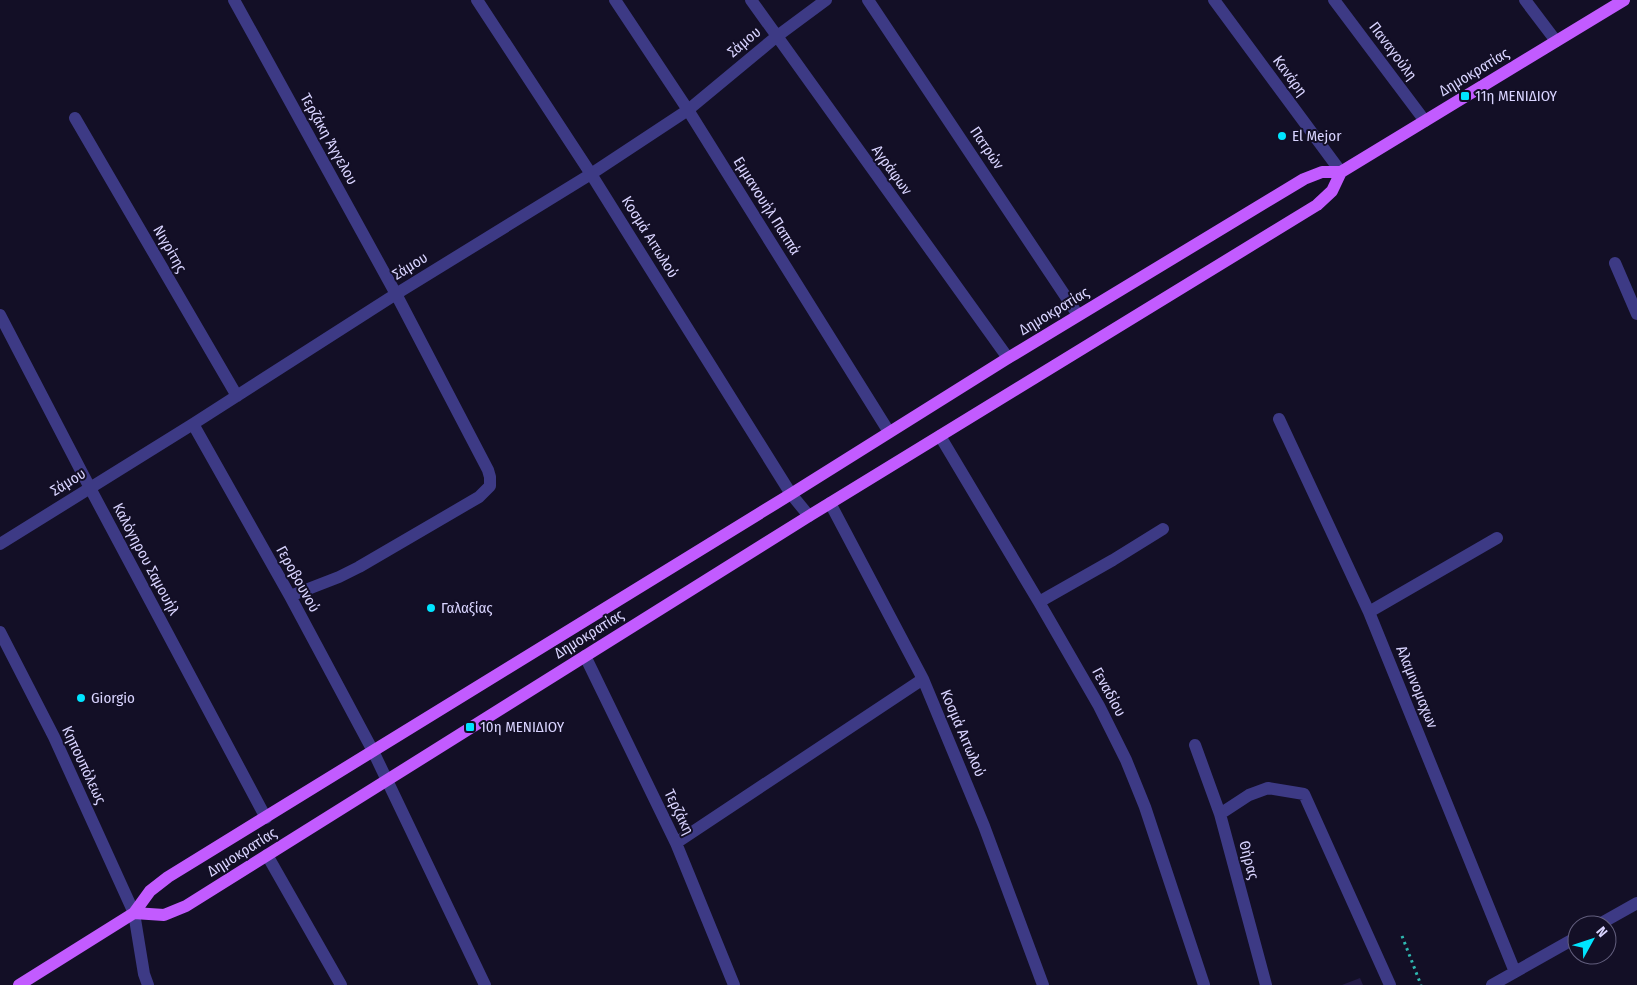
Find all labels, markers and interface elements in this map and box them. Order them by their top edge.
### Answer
street label: Παναγούλη [1365,18,1421,84]
street label: Σάμου [724,23,764,61]
street label: Δημοκρατίας [1436,44,1513,100]
street label: Κανάρη [1269,52,1311,100]
place label: 11η ΜΕΝΙΔΙΟΥ [1475,87,1558,105]
street label: Τερζάκη Άγγελου [296,90,362,188]
marker: 11η ΜΕΝΙΔΙΟΥ [1459,90,1471,102]
street label: Πατρών [966,123,1008,173]
place label: El Mejor [1292,127,1342,145]
marker: El Mejor [1276,130,1288,142]
street label: Αγράφων [868,142,916,199]
street label: Εμμανουήλ Παππά [730,154,804,258]
street label: Κοσμά Αιτωλού [618,193,682,281]
street label: Νιγρίτης [149,222,191,276]
street label: Σάμου [389,248,431,284]
street label: Δημοκρατίας [1016,283,1093,339]
street label: Σάμου [47,464,89,500]
street label: Καλόγηρου Σαμουήλ [109,500,183,618]
street label: Γεροβουνού [272,543,324,615]
place label: Γαλαξίας [441,599,493,617]
marker: Γαλαξίας [425,602,437,614]
street label: Δημοκρατίας [551,605,628,662]
street label: Αλαμινομαχων [1392,643,1442,731]
street label: Γεναδίου [1088,664,1130,720]
street label: Κοσμά Αιτωλού [937,687,989,779]
place label: Giorgio [91,689,135,707]
marker: Giorgio [75,692,87,704]
place label: 10η ΜΕΝΙΔΙΟΥ [480,718,565,736]
marker: 10η ΜΕΝΙΔΙΟΥ [464,721,476,733]
street label: Κηπουπόλεως [58,723,110,808]
street label: Τερζάκη [660,786,698,838]
street label: Δημοκρατίας [204,823,281,880]
street label: Θήρας [1235,839,1263,882]
north arrow [1567,915,1617,965]
text: N [1592,923,1611,941]

